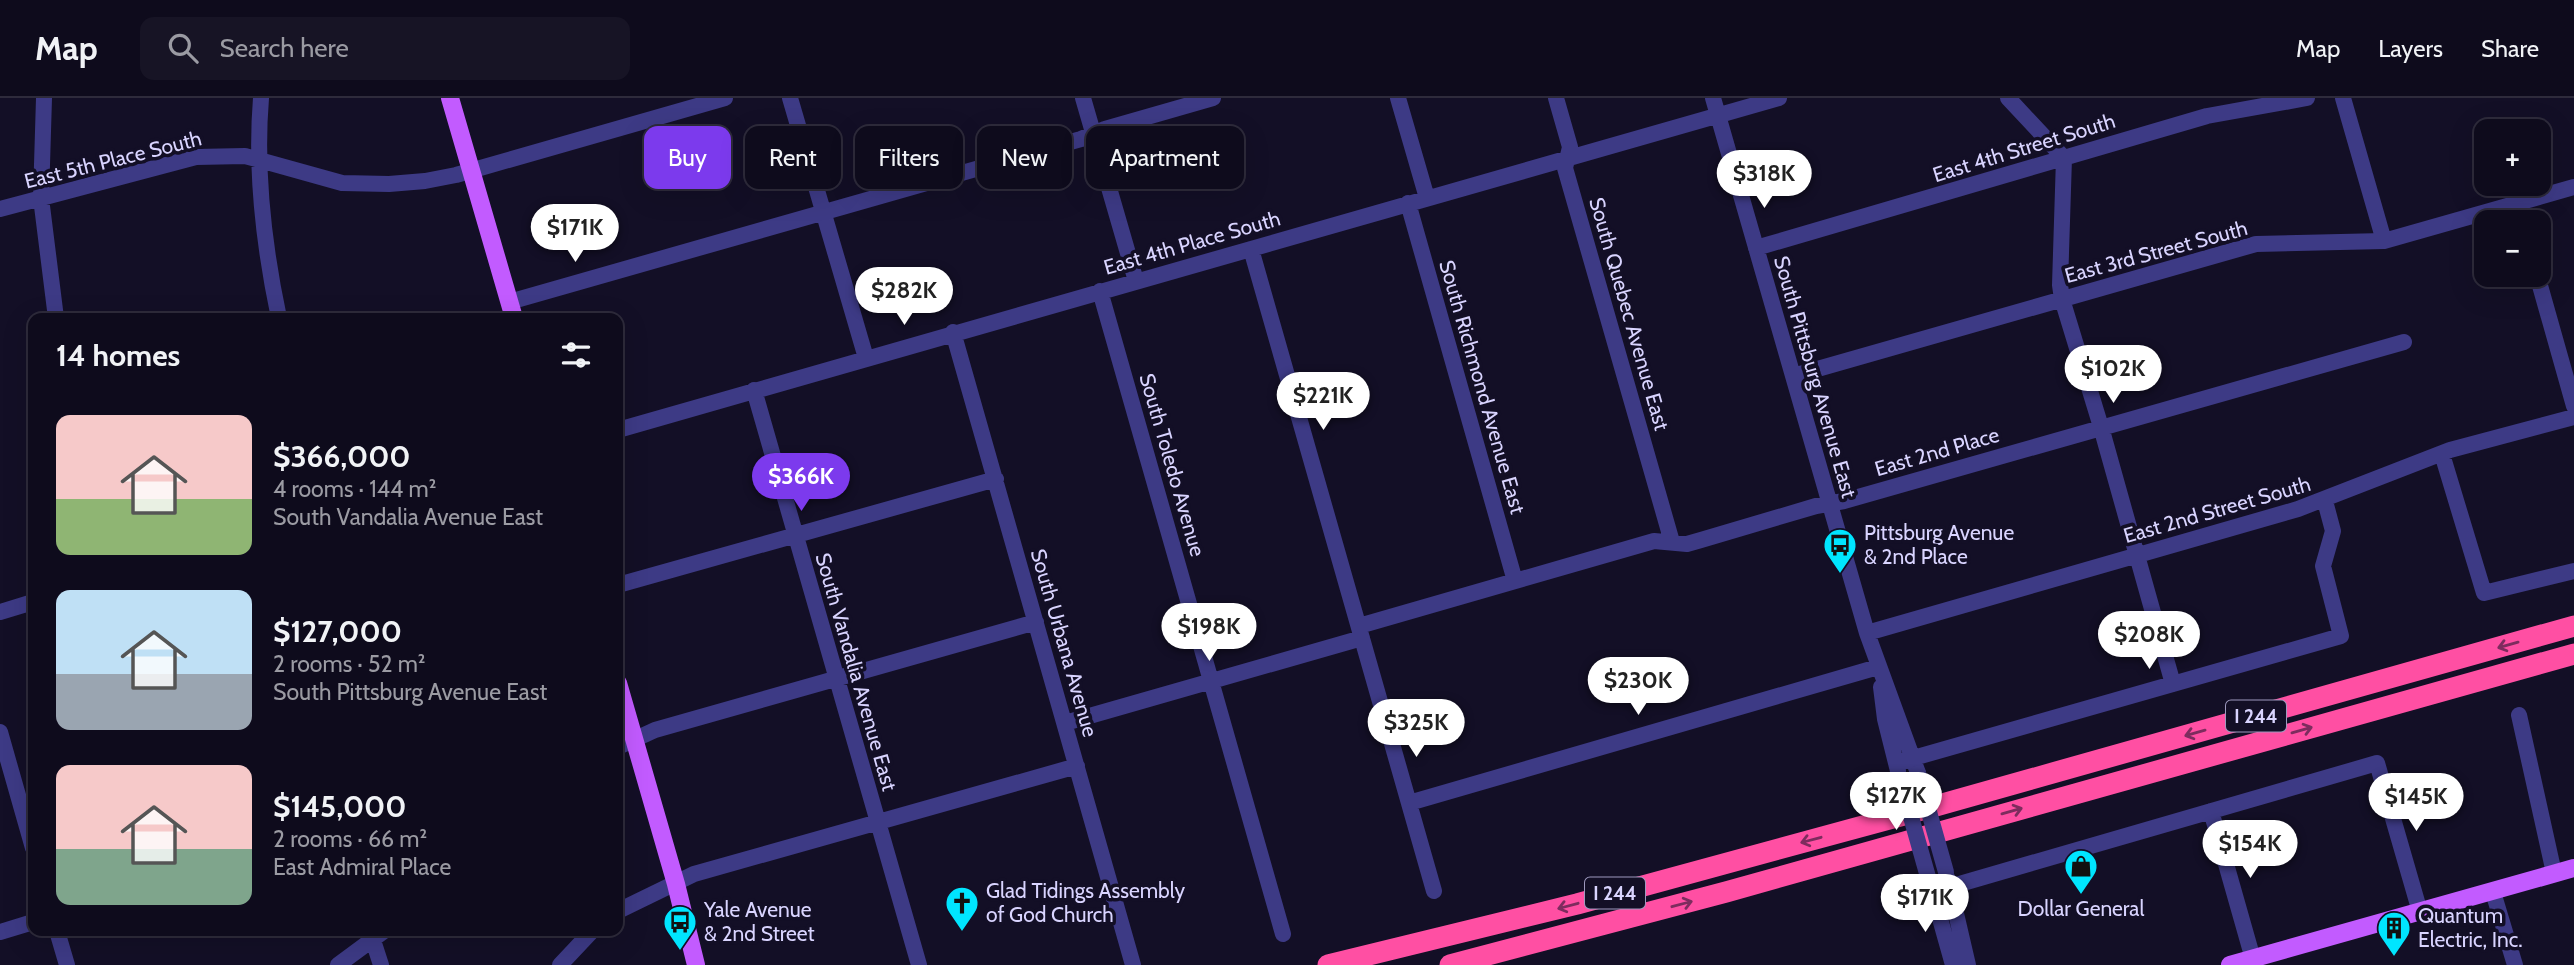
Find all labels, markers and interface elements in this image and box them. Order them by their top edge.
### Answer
search box [140,17,630,80]
text: Map [35,28,98,68]
icon: search [164,29,202,67]
text: Search here [220,32,349,64]
text: Map [2296,34,2340,63]
text: Layers [2378,34,2443,63]
text: Share [2481,34,2539,63]
street label: East 4th Street South [1930,108,2118,187]
map controls [2474,119,2551,287]
button: + [2474,119,2551,196]
street label: East 5th Place South [22,125,204,194]
chip: Buy [644,126,731,189]
chip: Rent [745,126,841,189]
chip: Filters [855,126,963,189]
chip: New [977,126,1072,189]
chip: Apartment [1086,126,1244,189]
pin: $318K [1715,150,1813,210]
text: $318K [1733,159,1795,187]
street label: South Quebec Avenue East [1584,194,1675,433]
pin: $171K [526,204,624,264]
street label: East 4th Place South [1101,205,1283,280]
button: − [2474,210,2551,287]
text: $171K [547,213,603,241]
street label: East 3rd Street South [2062,215,2250,288]
street label: South Pittsburg Avenue East [1769,253,1862,501]
street label: South Richmond Avenue East [1434,257,1531,517]
pin: $282K [855,268,953,327]
text: $282K [871,276,937,304]
icon: filters [557,336,595,374]
text: 14 homes [56,337,180,374]
pin: $102K [2064,345,2162,405]
text: $102K [2081,354,2145,382]
street label: South Toledo Avenue [1134,370,1211,559]
pin: $221K [1274,372,1372,432]
text: $221K [1293,381,1353,409]
street label: East 2nd Place [1872,422,2002,481]
text: $366,000 [273,438,411,475]
icon: home [112,443,196,527]
pin: $366K [752,454,850,513]
text: $366K [768,462,834,490]
street label: East 2nd Street South [2121,471,2313,548]
text: 4 rooms · 144 m² [273,475,436,503]
text: South Vandalia Avenue East [273,503,543,531]
place label: Pittsburg Avenue & 2nd Place [1864,520,2014,569]
bus stop icon: Pittsburg Avenue & 2nd Place [1821,526,1859,575]
street label: South Urbana Avenue [1026,546,1103,740]
street label: South Vandalia Avenue East [810,550,902,794]
pin: $198K [1160,603,1258,663]
text: $198K [1177,612,1241,640]
pin: $208K [2100,612,2198,671]
text: $127,000 [273,613,402,650]
icon: home [112,618,196,702]
text: $208K [2114,620,2184,648]
one-way arrow [2497,639,2520,652]
text: 2 rooms · 52 m² [273,650,426,678]
pin: $230K [1589,658,1687,717]
text: $230K [1604,666,1672,694]
text: South Pittsburg Avenue East [273,678,547,706]
pin: $325K [1367,700,1465,759]
road number: I 244 [2226,701,2286,732]
text: $325K [1384,708,1448,736]
one-way arrow [2290,723,2313,736]
one-way arrow [2184,727,2207,740]
pin: $127K [1847,772,1945,832]
pin: $145K [2367,774,2465,833]
text: $127K [1866,781,1926,809]
text: $145K [2385,782,2447,810]
text: $145,000 [273,788,406,825]
icon: home [112,793,196,877]
one-way arrow [2000,804,2023,817]
pin: $154K [2201,820,2299,880]
text: 2 rooms · 66 m² [273,825,427,853]
text: $154K [2219,829,2281,857]
one-way arrow [1800,834,1823,847]
shop icon: Dollar General [2062,847,2100,896]
text: East Admiral Place [273,853,451,881]
pin: $171K [1876,874,1974,934]
place label: Glad Tidings Assembly of God Church [986,878,1186,927]
road number: I 244 [1585,878,1645,908]
text: $171K [1897,883,1953,911]
church icon: Glad Tidings Assembly of God Church [943,884,981,933]
one-way arrow [1670,896,1692,909]
place label: Dollar General [2018,896,2144,921]
place label: Yale Avenue & 2nd Street [703,897,815,946]
one-way arrow [1557,900,1580,913]
bus stop icon: Yale Avenue & 2nd Street [661,903,699,952]
place label: Quantum Electric, Inc. [2418,903,2523,952]
building icon: Quantum Electric, Inc. [2375,909,2413,958]

